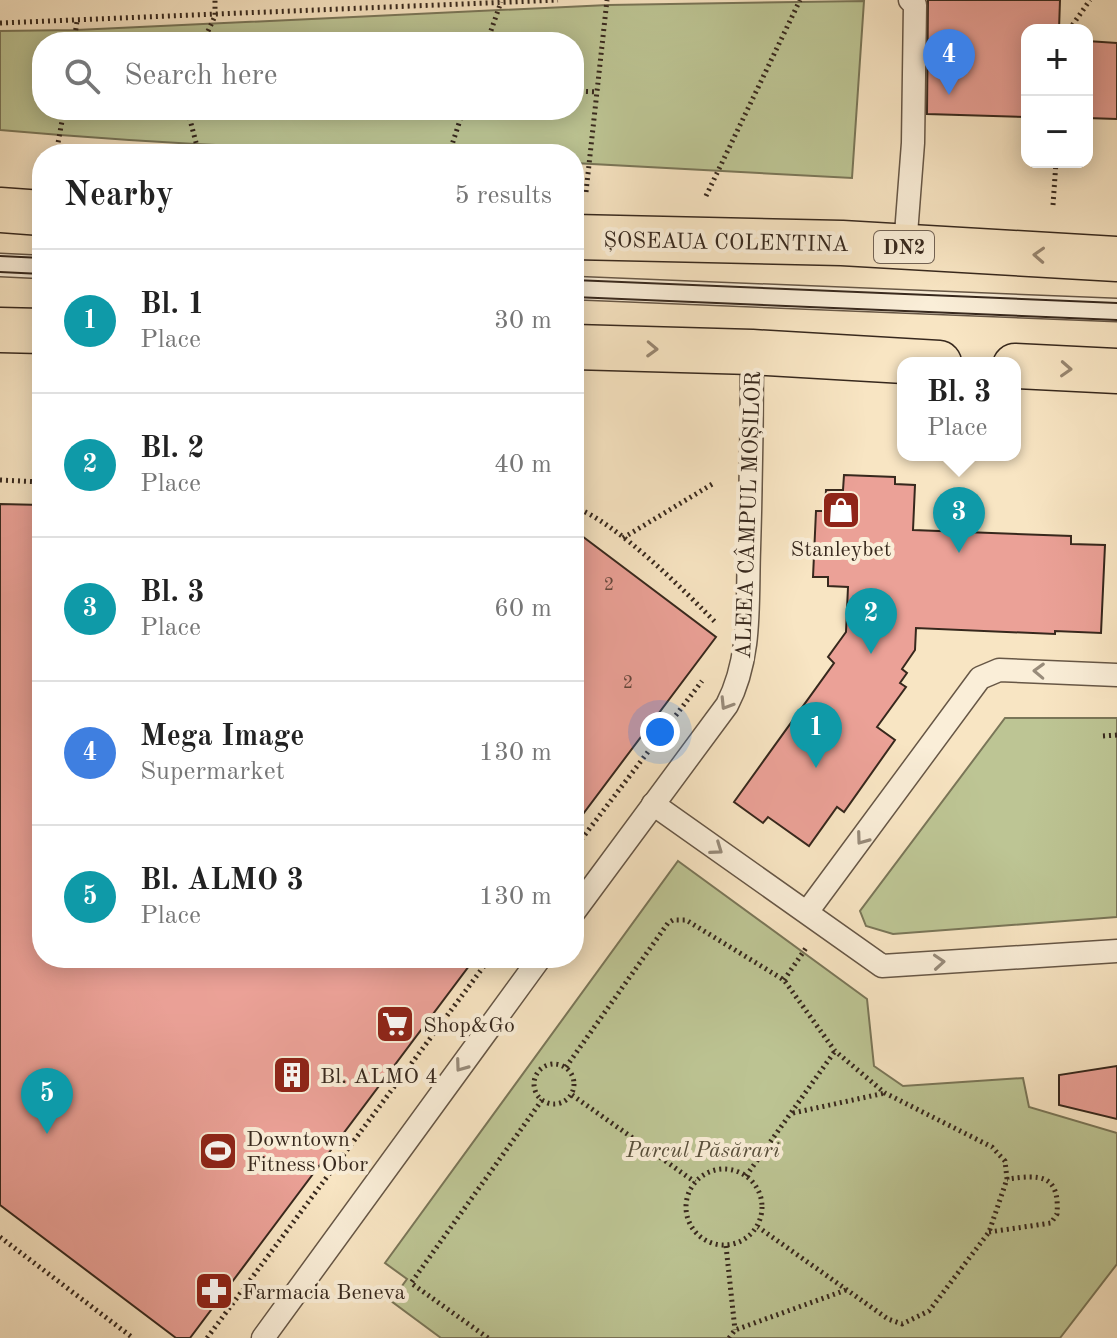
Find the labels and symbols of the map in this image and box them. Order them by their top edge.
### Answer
pin: 4 [923,29,975,95]
street label: ȘOSEAUA COLENTINA [603,230,849,256]
road number: DN2 [874,231,934,263]
one-way arrow [1032,247,1045,264]
one-way arrow [646,341,659,358]
one-way arrow [1060,360,1073,377]
street label: ALEEA CÂMPUL MOȘILOR [730,370,765,660]
pin: 3 [933,487,985,553]
shop icon: Stanleybet [820,489,862,531]
place label: Stanleybet [791,539,891,561]
house number: 2 [604,576,614,594]
pin: 2 [845,588,897,654]
one-way arrow [1032,663,1045,680]
house number: 2 [623,674,633,692]
one-way arrow [720,695,736,710]
pin: 1 [790,702,842,768]
your location [640,712,680,752]
one-way arrow [857,830,871,844]
one-way arrow [708,839,722,854]
one-way arrow [933,954,946,971]
supermarket icon: Shop&Go [374,1003,416,1045]
place label: Shop&Go [423,1015,515,1037]
building icon: Bl. ALMO 4 [271,1054,313,1096]
one-way arrow [456,1057,471,1072]
place label: Bl. ALMO 4 [320,1066,438,1088]
pin: 5 [21,1068,73,1134]
place label: Downtown Fitness Obor [246,1129,368,1176]
sports icon: Downtown Fitness Obor [197,1130,239,1172]
park label: Parcul Păsărari [625,1140,781,1162]
pharmacy icon: Farmacia Beneva [193,1270,235,1312]
place label: Farmacia Beneva [242,1282,406,1304]

